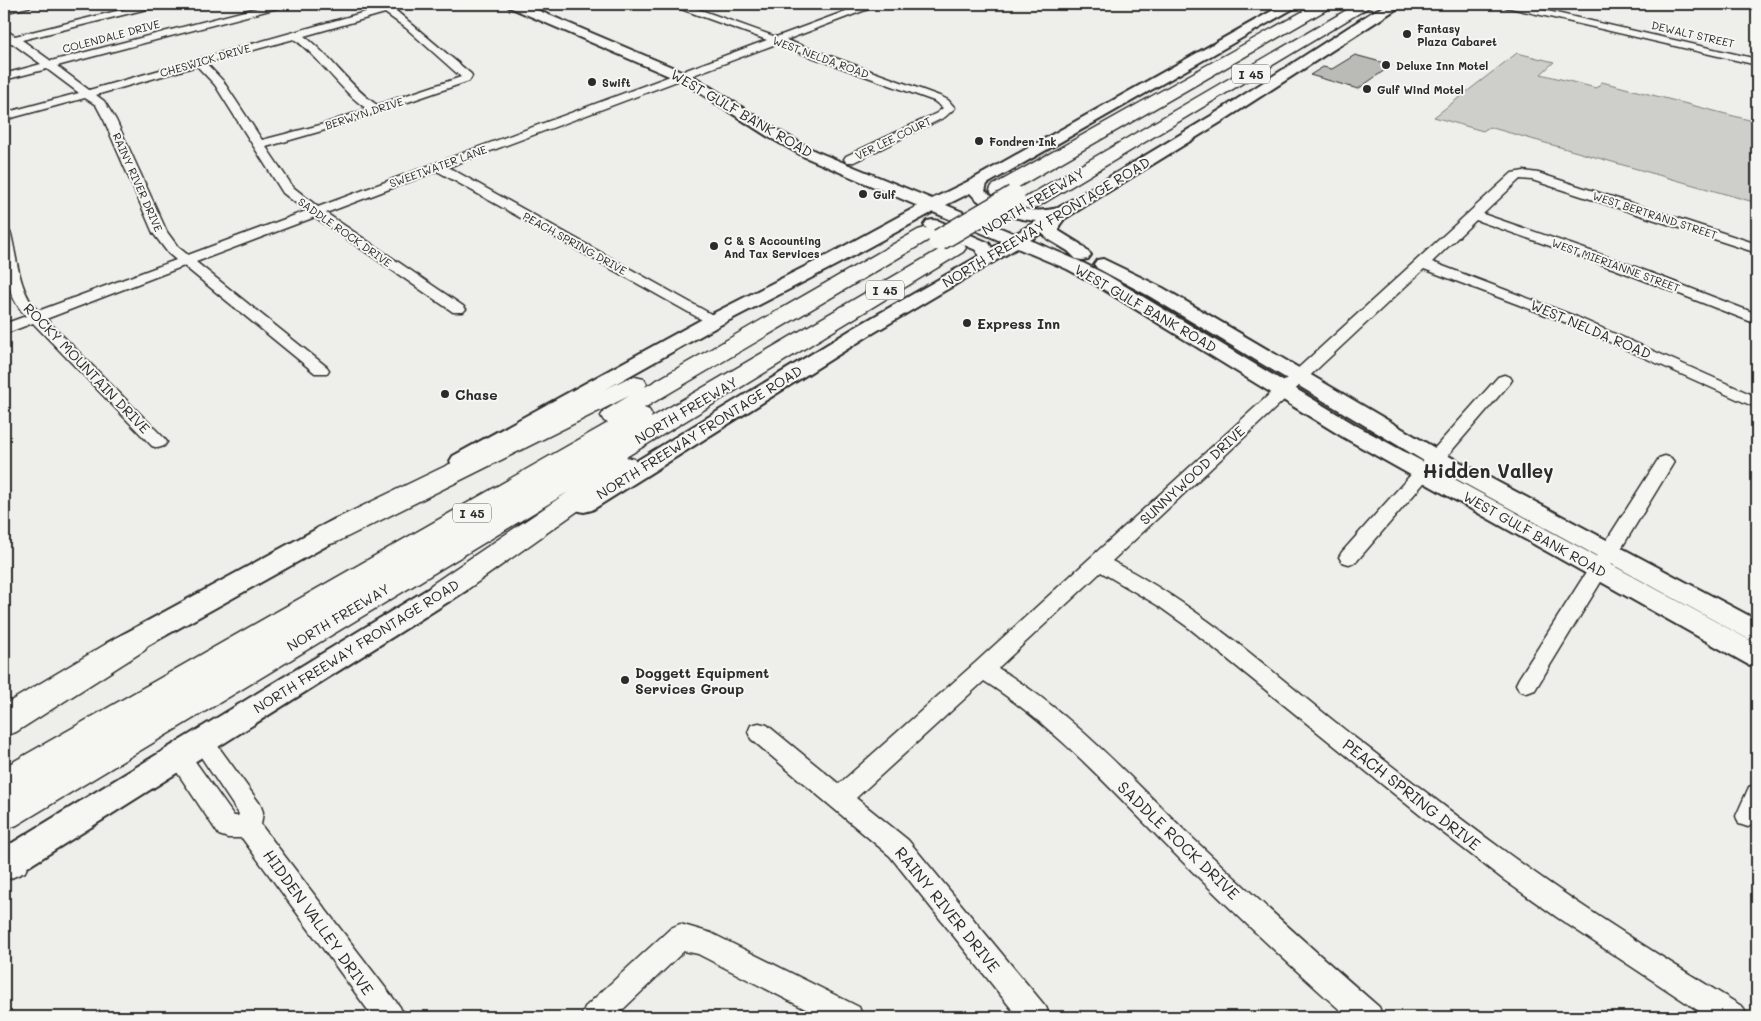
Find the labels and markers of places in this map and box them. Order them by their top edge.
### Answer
place label: Fantasy Plaza Cabaret [1417,21,1497,49]
marker: Fantasy Plaza Cabaret [1401,28,1413,40]
place label: Deluxe Inn Motel [1396,58,1488,73]
marker: Deluxe Inn Motel [1380,59,1392,71]
place label: Swift [602,75,631,90]
marker: Swift [586,76,598,88]
place label: Gulf Wind Motel [1377,82,1464,97]
marker: Gulf Wind Motel [1361,83,1373,95]
place label: Fondren Ink [989,134,1056,149]
marker: Fondren Ink [973,135,985,147]
place label: Gulf [873,187,896,202]
marker: Gulf [857,188,869,200]
place label: C & S Accounting And Tax Services [724,233,821,261]
marker: C & S Accounting And Tax Services [708,240,720,252]
place label: Express Inn [977,314,1060,333]
marker: Express Inn [961,317,973,329]
place label: Chase [455,385,498,404]
marker: Chase [439,388,451,400]
place label: Doggett Equipment Services Group [635,663,769,698]
marker: Doggett Equipment Services Group [619,674,631,686]

